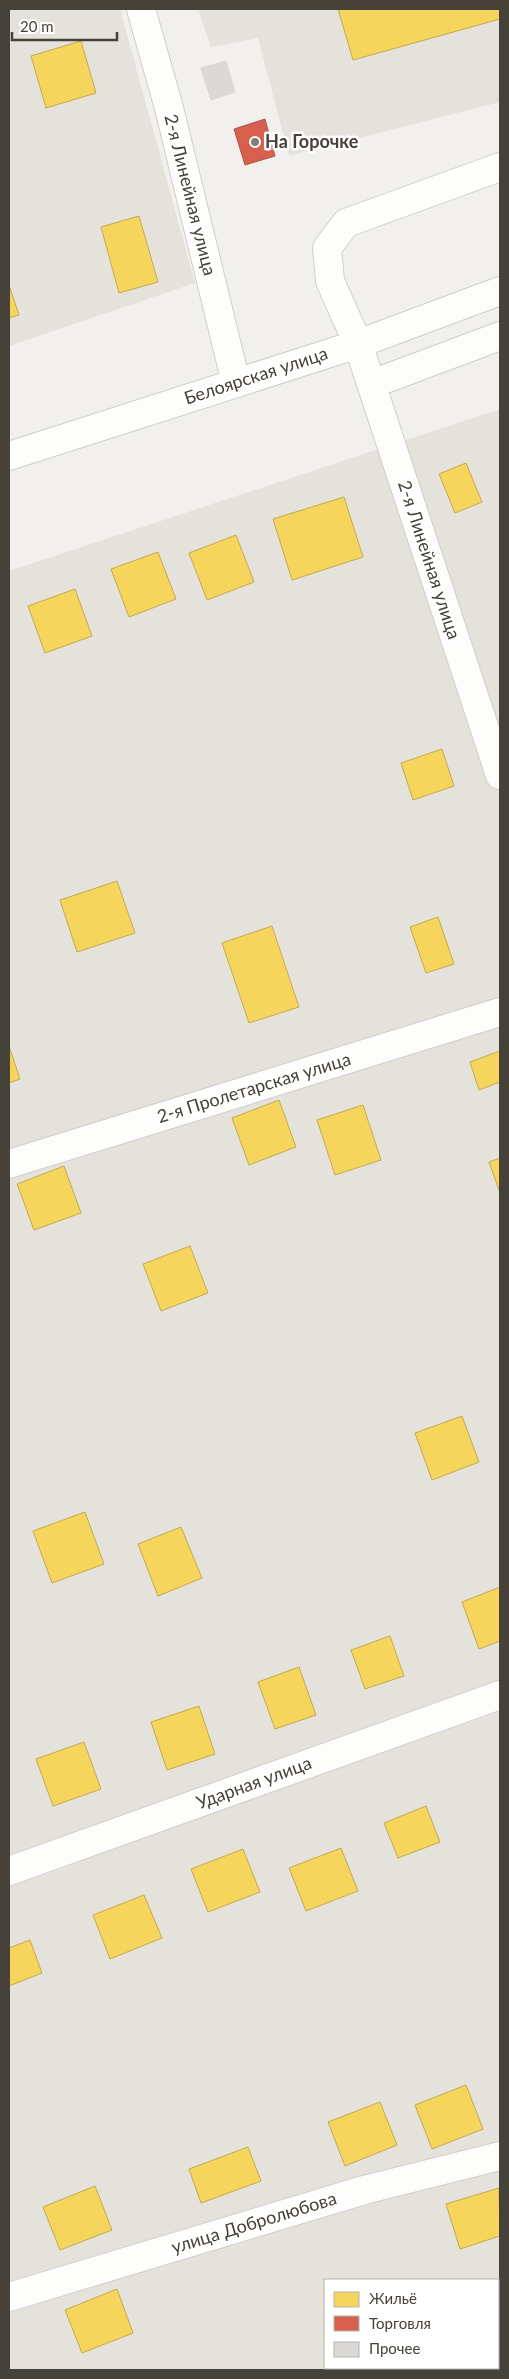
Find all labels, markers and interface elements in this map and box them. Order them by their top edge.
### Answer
scale bar [12,10,118,42]
text: 20 m [20,17,54,35]
street label: 2-я Линейная улица [160,112,222,278]
place label: На Горочке [265,130,359,152]
marker: На Горочке [249,136,261,148]
street label: Белоярская улица [181,341,330,409]
street label: 2-я Линейная улица [394,478,466,642]
street label: 2-я Пролетарская улица [154,1047,353,1127]
street label: Ударная улица [193,1751,314,1813]
street label: улица Добролюбова [169,2186,339,2258]
legend [324,2279,499,2369]
text: Жильё [369,2289,417,2307]
text: Торговля [369,2314,431,2332]
text: Прочее [369,2339,420,2357]

